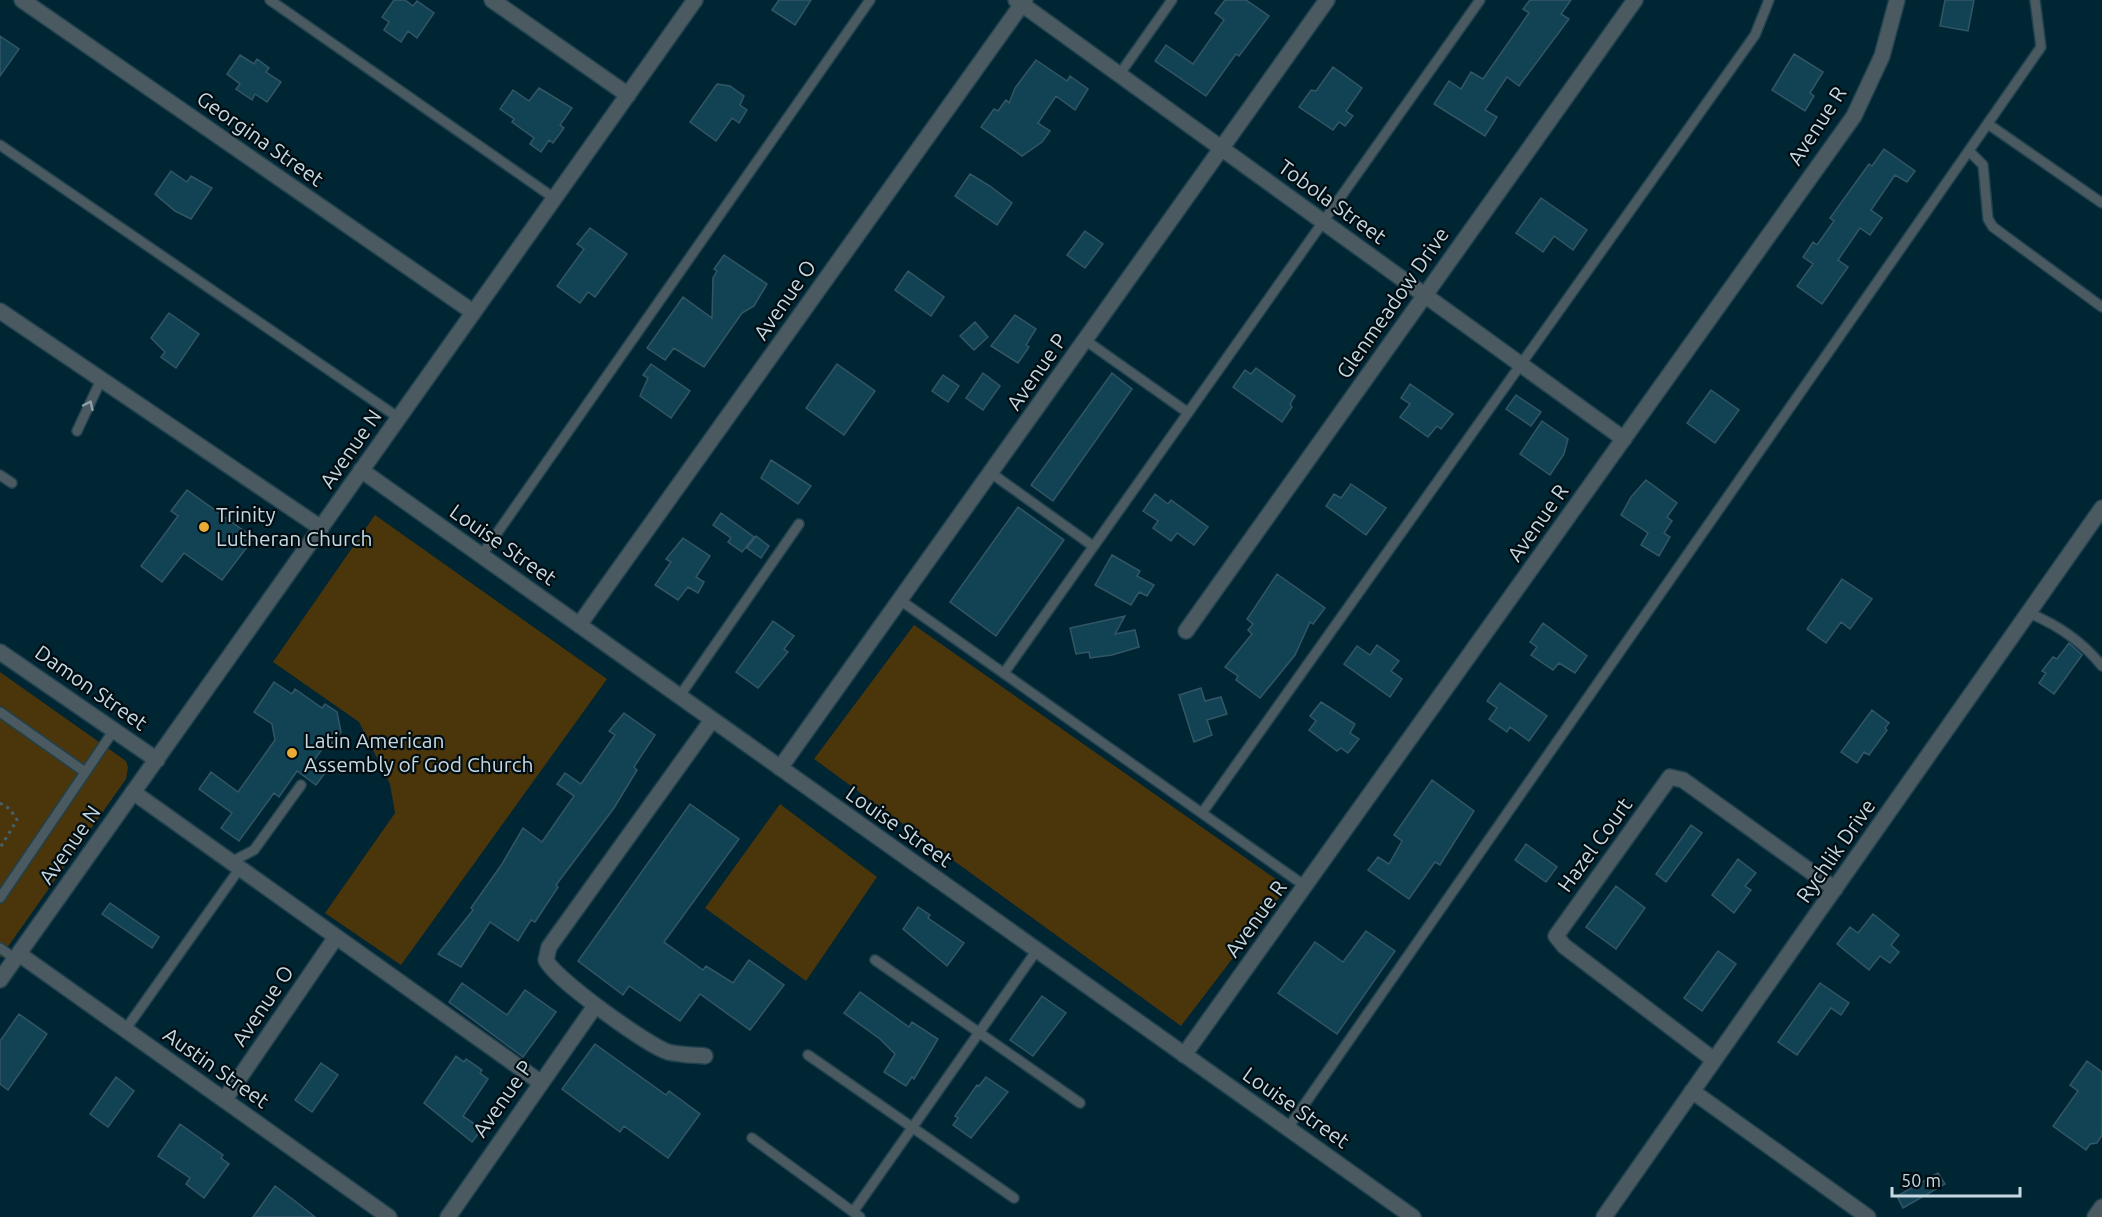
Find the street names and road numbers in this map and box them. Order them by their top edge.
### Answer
street label: Avenue R [1782,82,1850,169]
street label: Georgina Street [193,86,329,191]
street label: Tobola Street [1274,154,1391,248]
street label: Glenmeadow Drive [1331,222,1453,383]
street label: Avenue O [748,255,820,344]
street label: Avenue P [1001,328,1071,414]
street label: Avenue N [314,404,386,492]
street label: Avenue R [1502,479,1572,566]
street label: Louise Street [446,499,561,590]
street label: Damon Street [31,640,152,735]
street label: Louise Street [842,781,957,872]
street label: Hazel Court [1552,793,1636,896]
street label: Rychlik Drive [1791,794,1880,907]
street label: Avenue N [33,800,105,888]
street label: Avenue R [1219,875,1291,961]
street label: Avenue O [227,961,298,1050]
street label: Austin Street [159,1022,274,1112]
street label: Avenue P [467,1055,537,1141]
street label: Louise Street [1239,1062,1354,1153]

